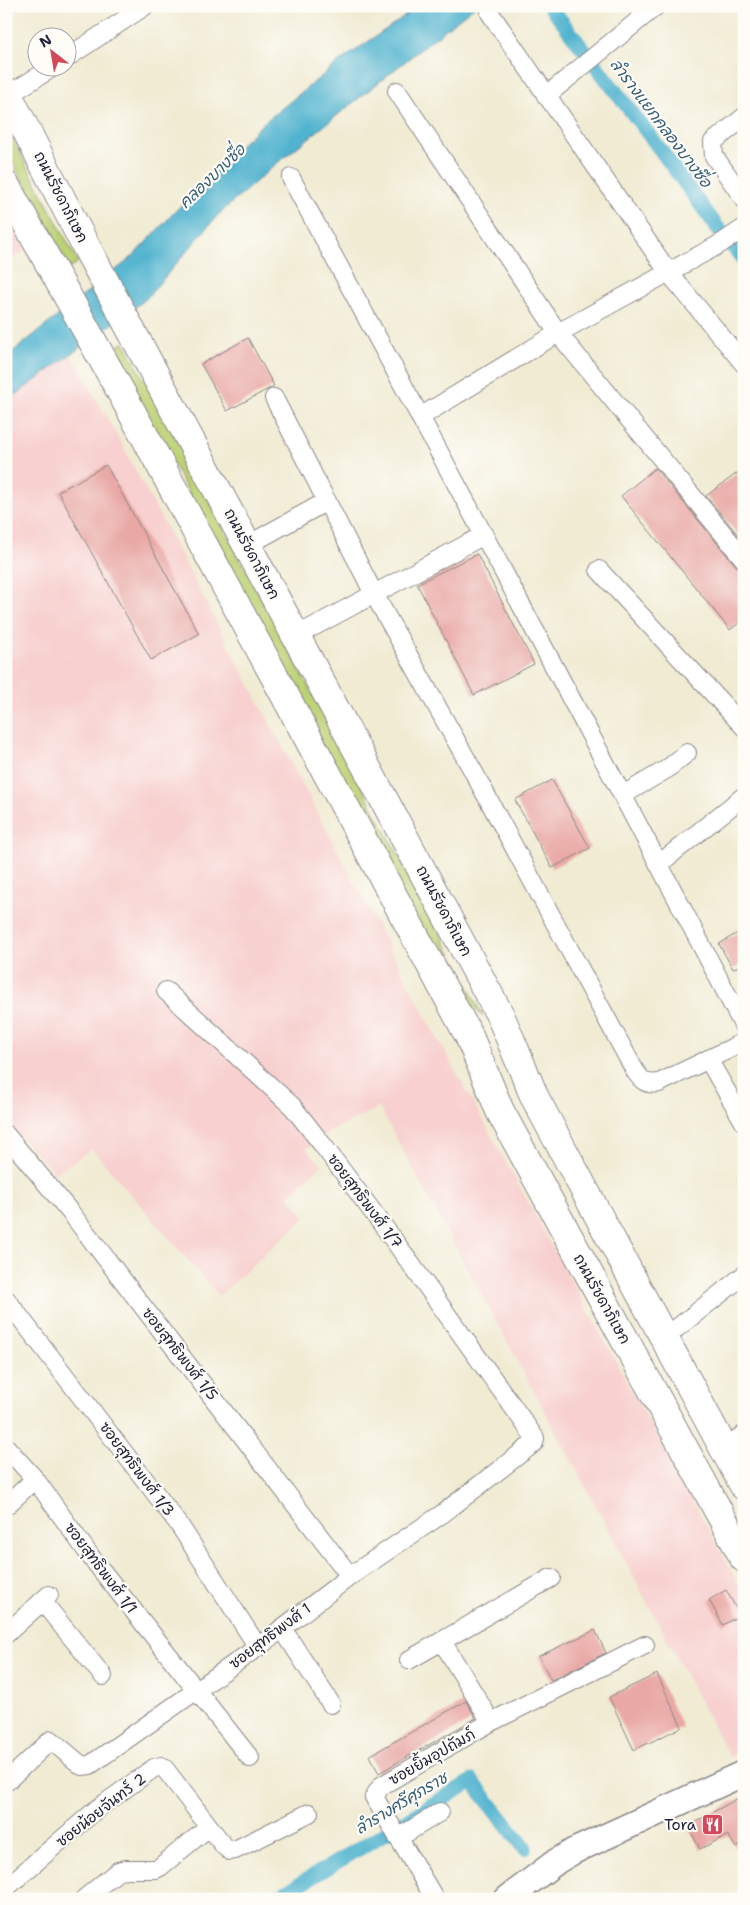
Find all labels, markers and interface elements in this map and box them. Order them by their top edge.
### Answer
north arrow [28,28,78,78]
text: N [36,30,55,51]
water label: ลำรางแยกคลองบางซื่อ [606,52,721,193]
water label: คลองบางซื่อ [172,135,251,213]
street label: ถนนรัชดาภิเษก [29,148,93,246]
street label: ถนนรัชดาภิเษก [220,505,284,603]
street label: ถนนรัชดาภิเษก [412,862,476,960]
street label: ซอยสุทธิพงศ์ 1/7 [322,1150,407,1253]
street label: ถนนรัชดาภิเษก [569,1250,635,1348]
street label: ซอยสุทธิพงศ์ 1/5 [137,1304,222,1405]
street label: ซอยสุทธิพงศ์ 1/3 [94,1418,179,1521]
street label: ซอยสุทธิพงศ์ 1/1 [59,1518,142,1618]
street label: ซอยสุทธิพงศ์ 1 [225,1599,316,1674]
street label: ซอยยิ้มอุปถัมภ์ [383,1721,480,1791]
water label: ลำรางศรีศุภราช [351,1766,454,1841]
street label: ซอยน้อยจันทร์ 2 [52,1769,150,1851]
restaurant icon: Tora [700,1813,724,1837]
place label: Tora [664,1815,697,1835]

